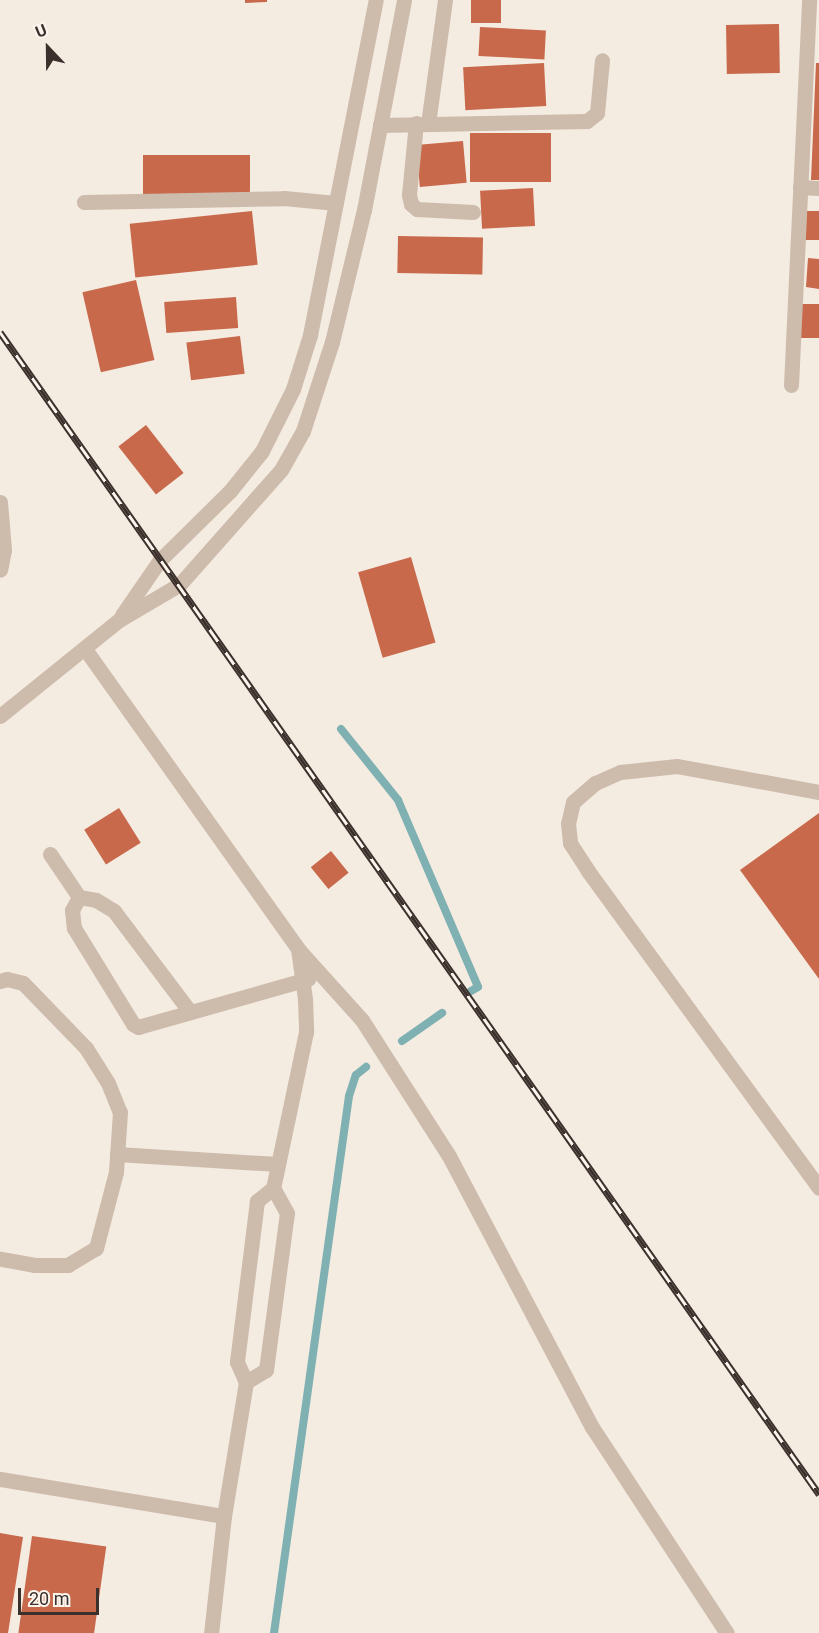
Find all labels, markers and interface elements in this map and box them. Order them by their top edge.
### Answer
north arrow [18,18,78,78]
text: U [33,20,50,42]
scale bar [21,1576,102,1614]
text: 20 m [29,1588,69,1609]

